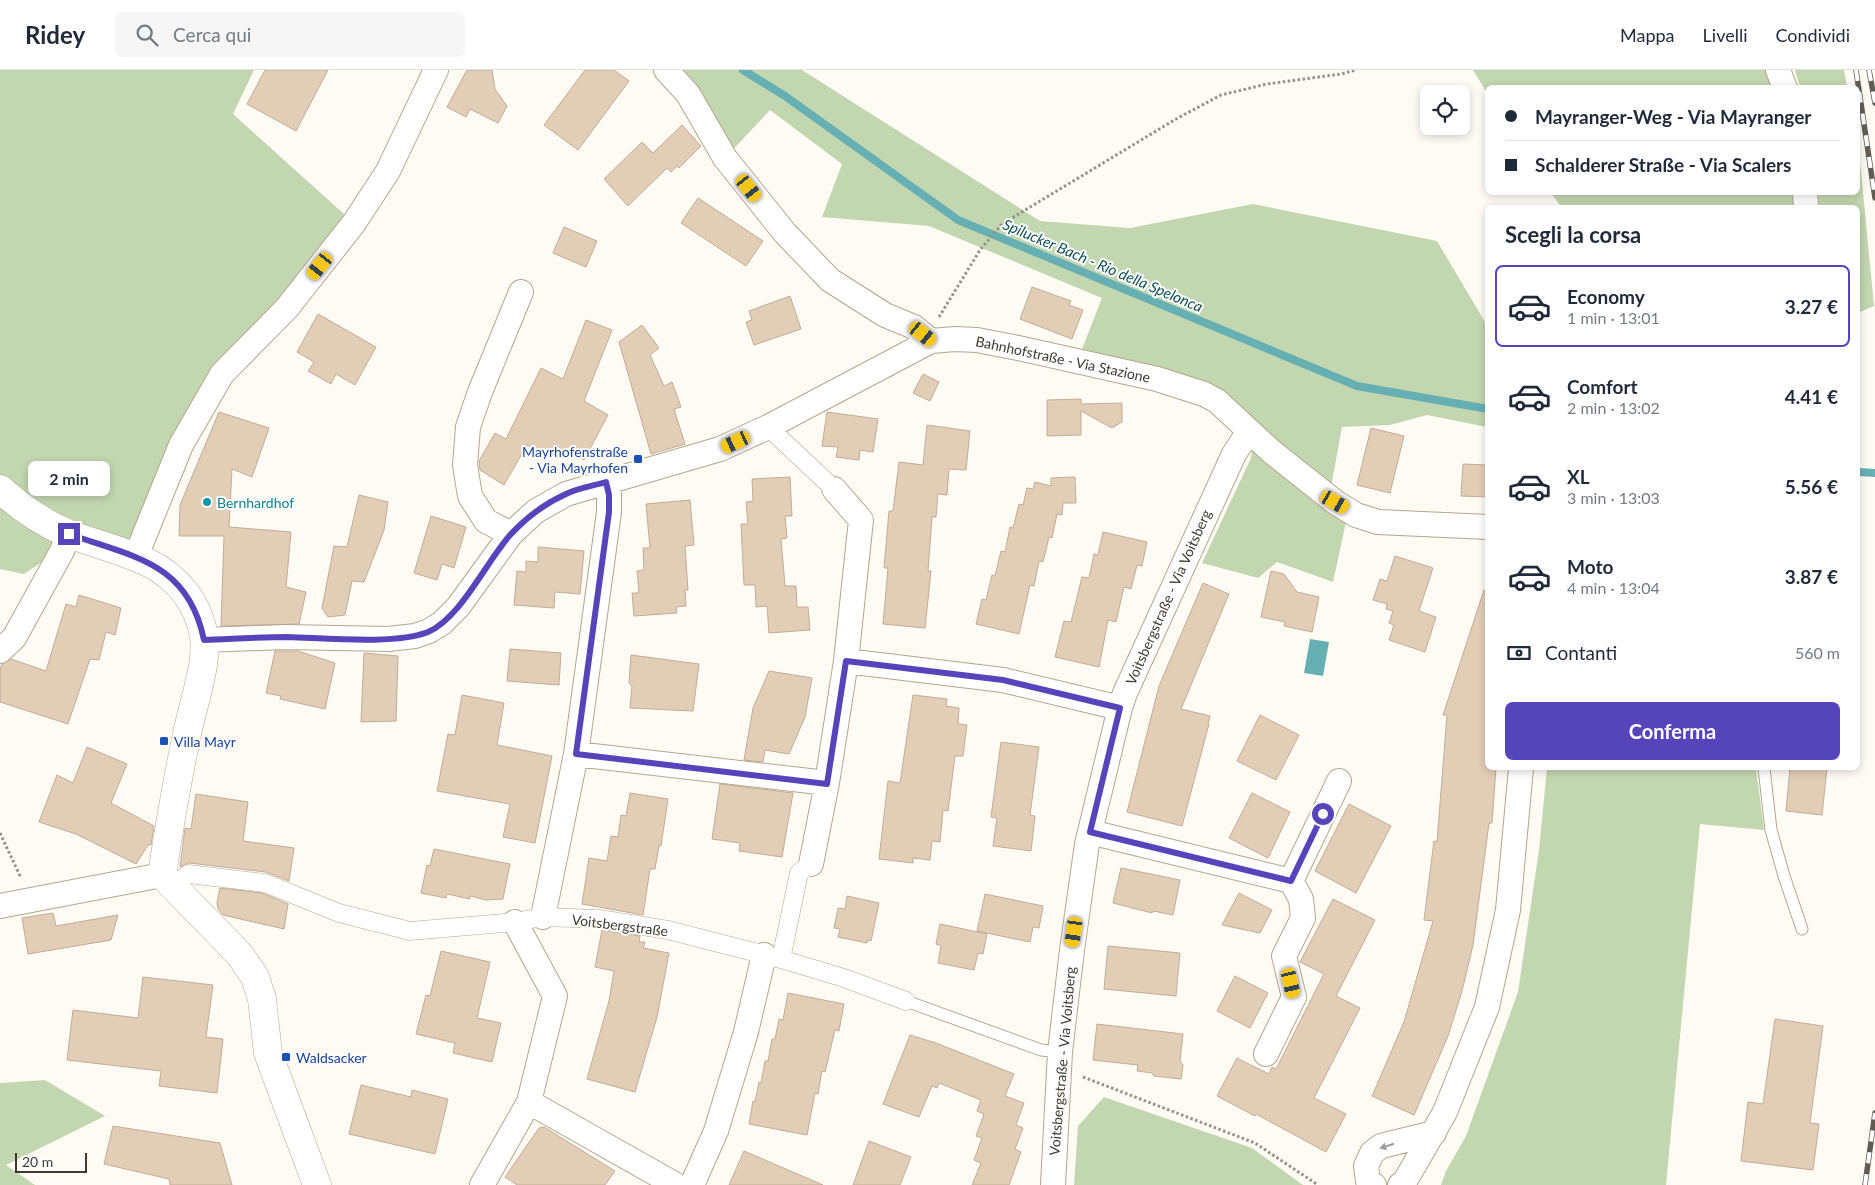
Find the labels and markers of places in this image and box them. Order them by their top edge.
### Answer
place label: Mayrhofenstraße - Via Mayrhofen [522,443,628,476]
marker: Mayrhofenstraße - Via Mayrhofen [632,453,644,465]
place label: Bernhardhof [217,494,294,511]
marker: Bernhardhof [201,496,213,508]
place label: Villa Mayr [174,733,236,750]
marker: Villa Mayr [158,735,170,747]
place label: Waldsacker [296,1049,367,1066]
marker: Waldsacker [280,1051,292,1063]

